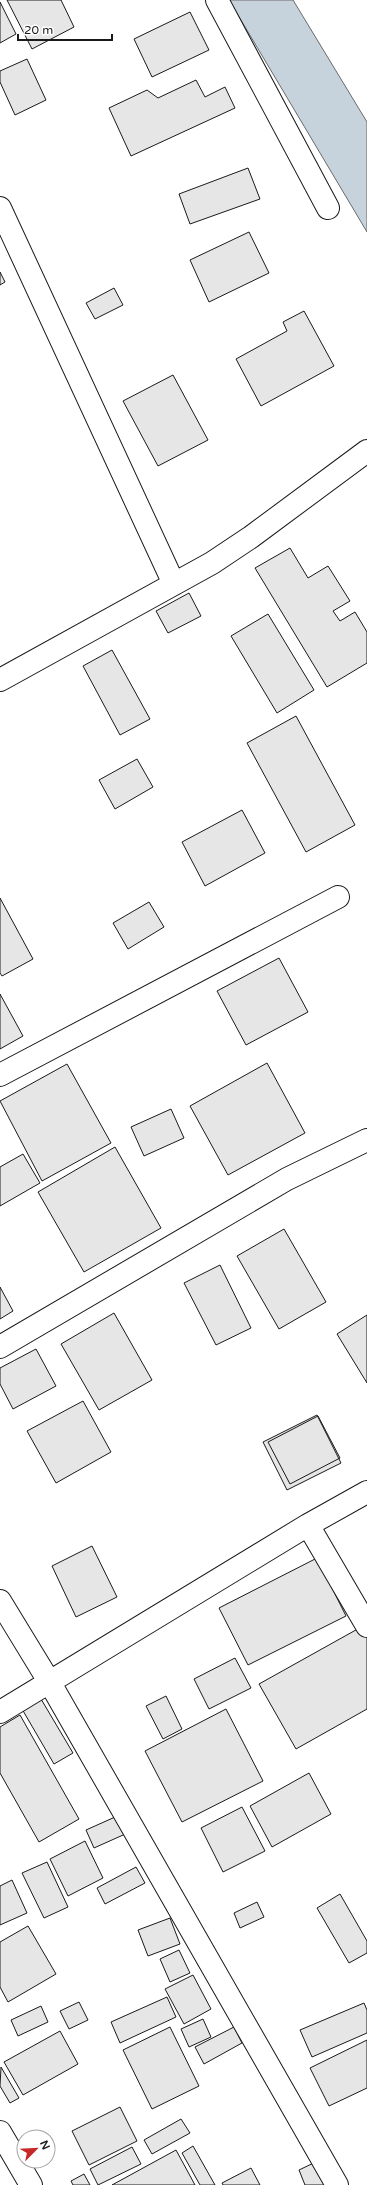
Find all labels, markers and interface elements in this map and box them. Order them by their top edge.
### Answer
scale bar [18,16,112,42]
text: 20 m [24,23,53,37]
north arrow [16,2129,56,2169]
text: N [37,2138,52,2152]

